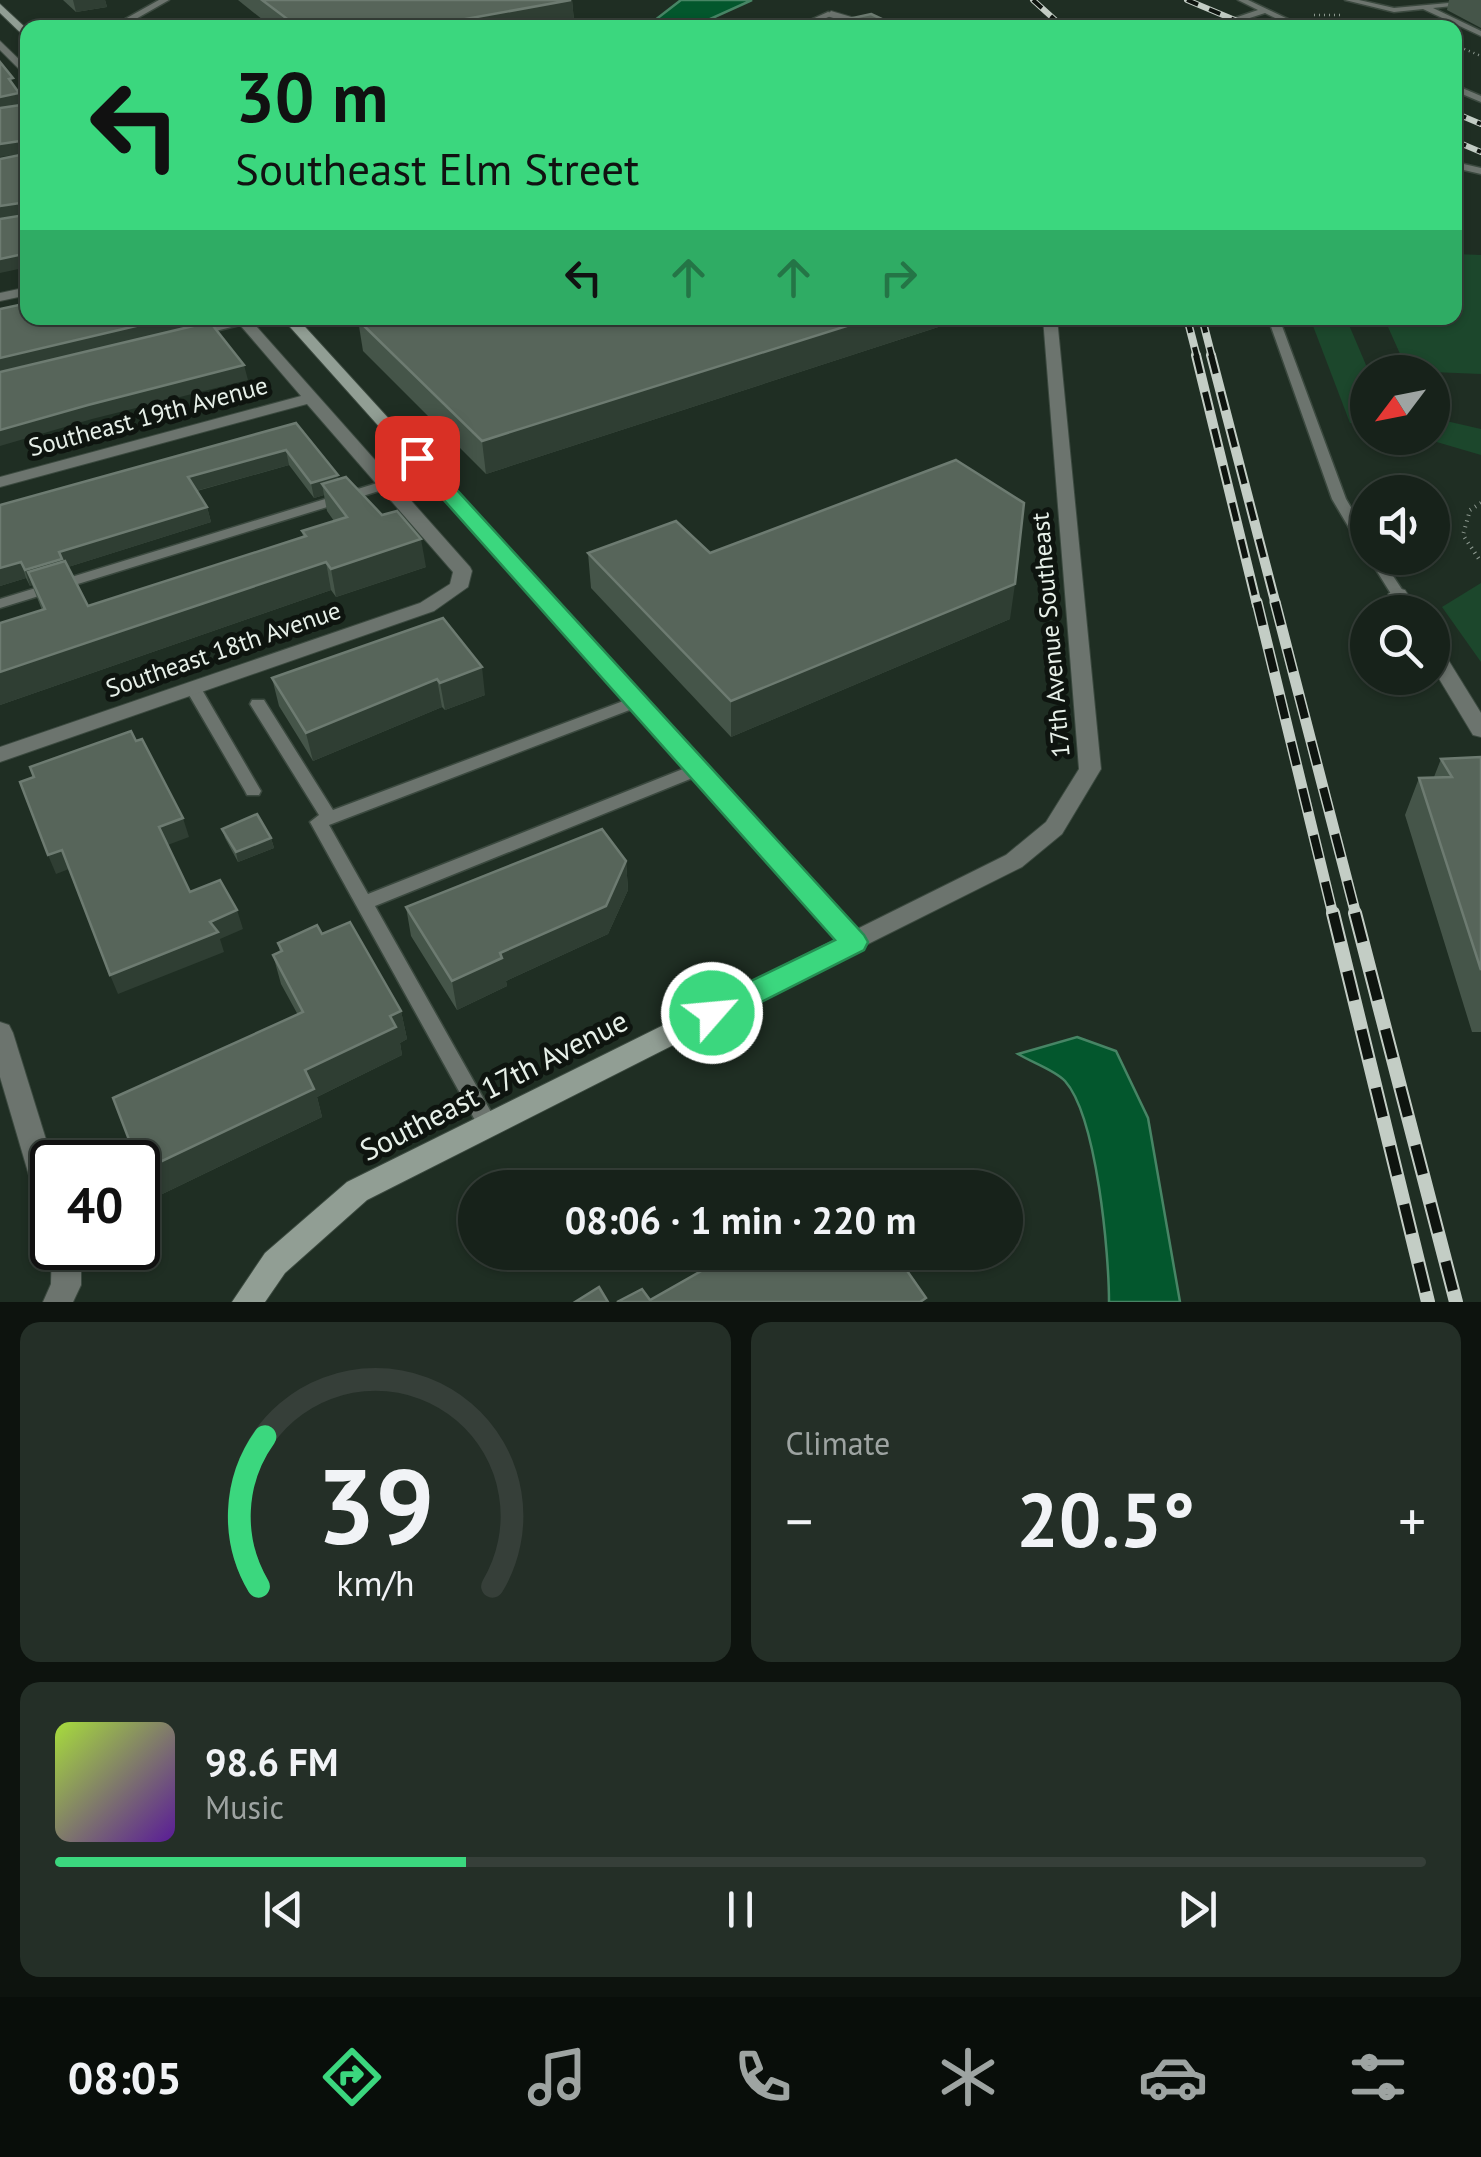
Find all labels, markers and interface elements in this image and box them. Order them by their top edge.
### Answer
text: 30 m [235,51,388,141]
icon: left [70,60,200,190]
text: Southeast Elm Street [235,139,639,197]
icon: left [556,250,611,305]
icon: ahead [661,250,716,305]
icon: ahead [766,250,821,305]
icon: right [871,250,926,305]
north arrow [1350,355,1450,455]
map controls [1350,355,1450,695]
street label: Southeast 19th Avenue [25,369,271,463]
pin [375,416,460,501]
icon: arrive [390,431,445,486]
button: sound [1350,475,1450,575]
street label: 17th Avenue Southeast [1023,511,1077,759]
street label: Southeast 18th Avenue [101,594,345,704]
button: search [1350,595,1450,695]
position arrow [660,961,764,1065]
street label: Southeast 17th Avenue [353,1000,634,1169]
speed limit sign: 40 [30,1140,160,1270]
text: 08:06 · 1 min · 220 m [565,1195,916,1244]
text: Climate [786,1422,890,1464]
text: 39 [316,1438,434,1573]
text: 20.5° [1016,1471,1195,1568]
text: − [786,1485,813,1556]
text: + [1398,1485,1426,1556]
text: km/h [336,1560,414,1606]
text: 98.6 FM [205,1737,338,1786]
text: Music [205,1786,284,1828]
icon: previous [256,1882,311,1937]
icon: pause [713,1882,768,1937]
icon: next [1170,1882,1225,1937]
icon: directions [317,2042,387,2112]
icon: music [522,2042,592,2112]
icon: phone [728,2042,798,2112]
icon: climate [933,2042,1003,2112]
icon: car [1138,2042,1208,2112]
icon: filters [1343,2042,1413,2112]
text: 08:05 [68,2048,182,2106]

